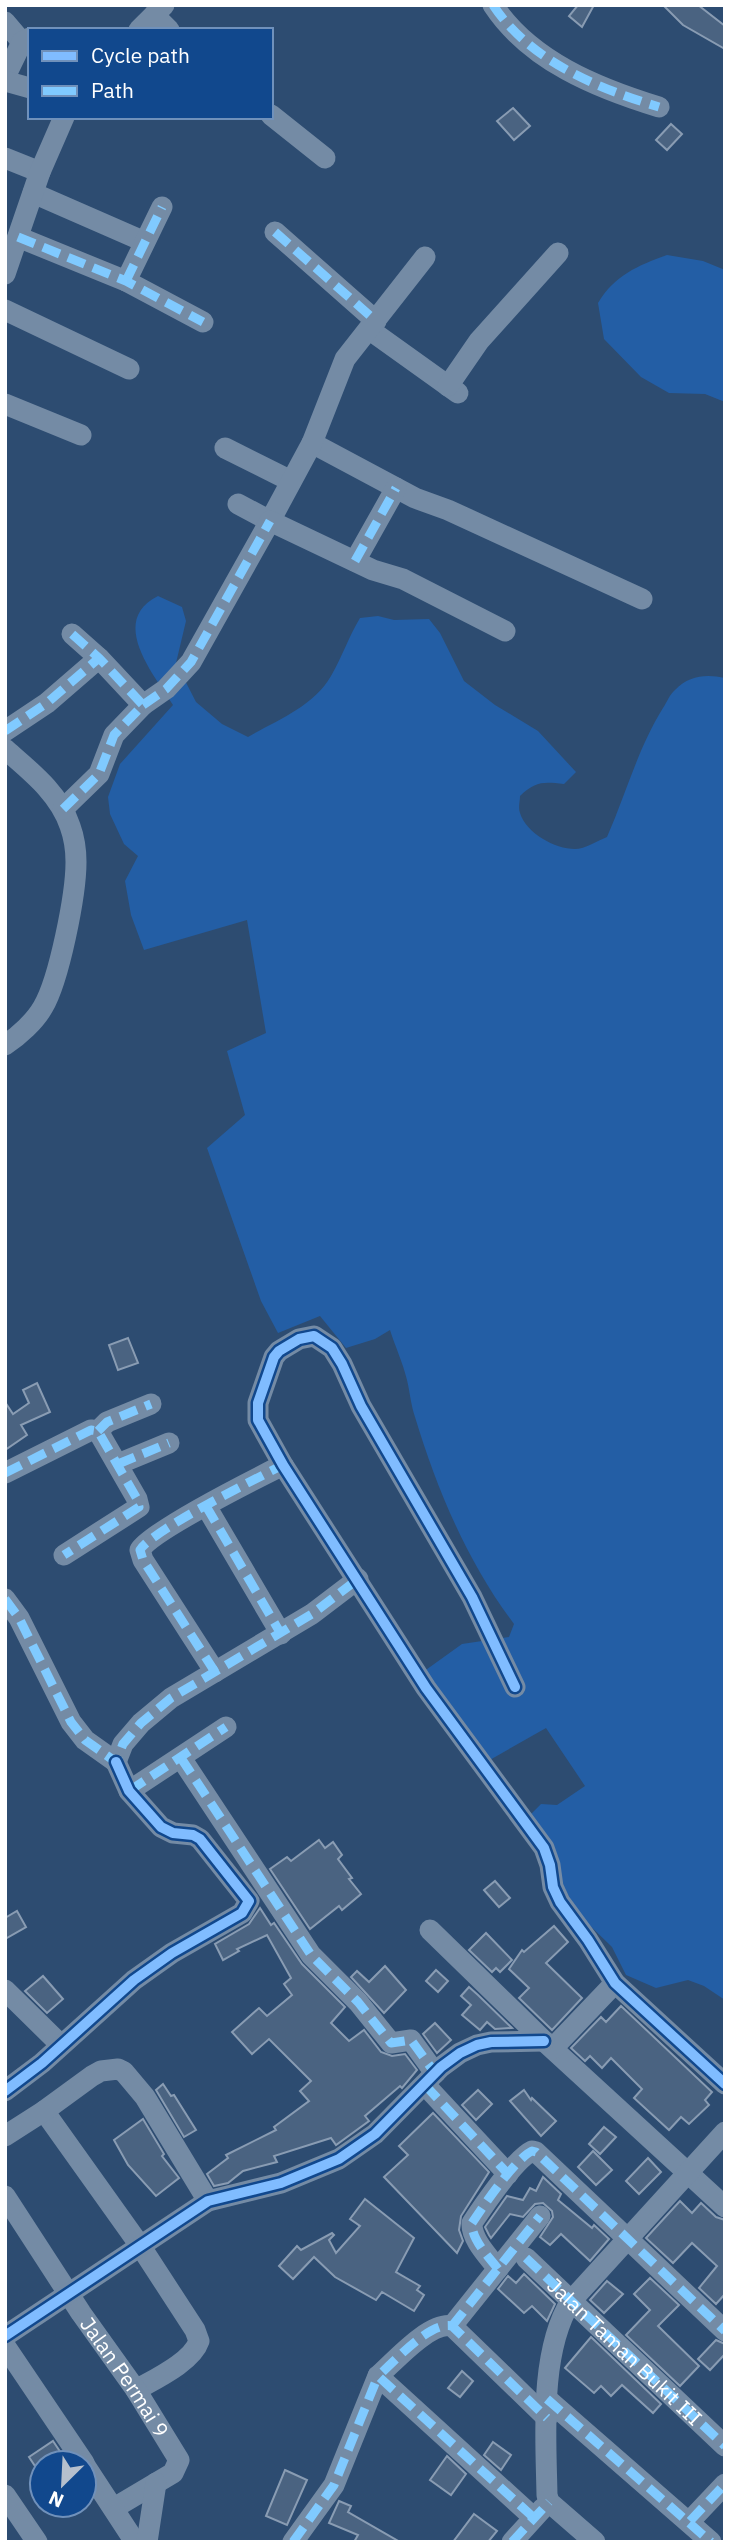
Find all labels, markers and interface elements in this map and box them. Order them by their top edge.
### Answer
legend [28,28,273,119]
text: Cycle path [91,41,190,69]
text: Path [91,76,134,104]
street label: Jalan Taman Bukit III [541,2271,708,2431]
street label: Jalan Permai 9 [74,2311,176,2442]
north arrow [28,2449,98,2519]
text: N [45,2486,67,2513]

